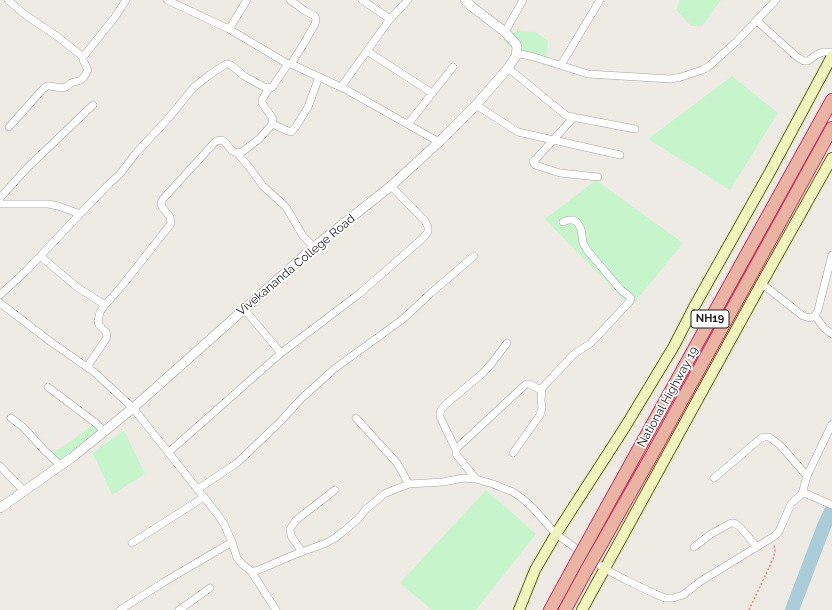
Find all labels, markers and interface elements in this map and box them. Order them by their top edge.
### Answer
street label: Vivekananda College Road [234,211,358,319]
road number: NH19 [691,310,729,328]
street label: National Highway 19 [634,344,702,450]

